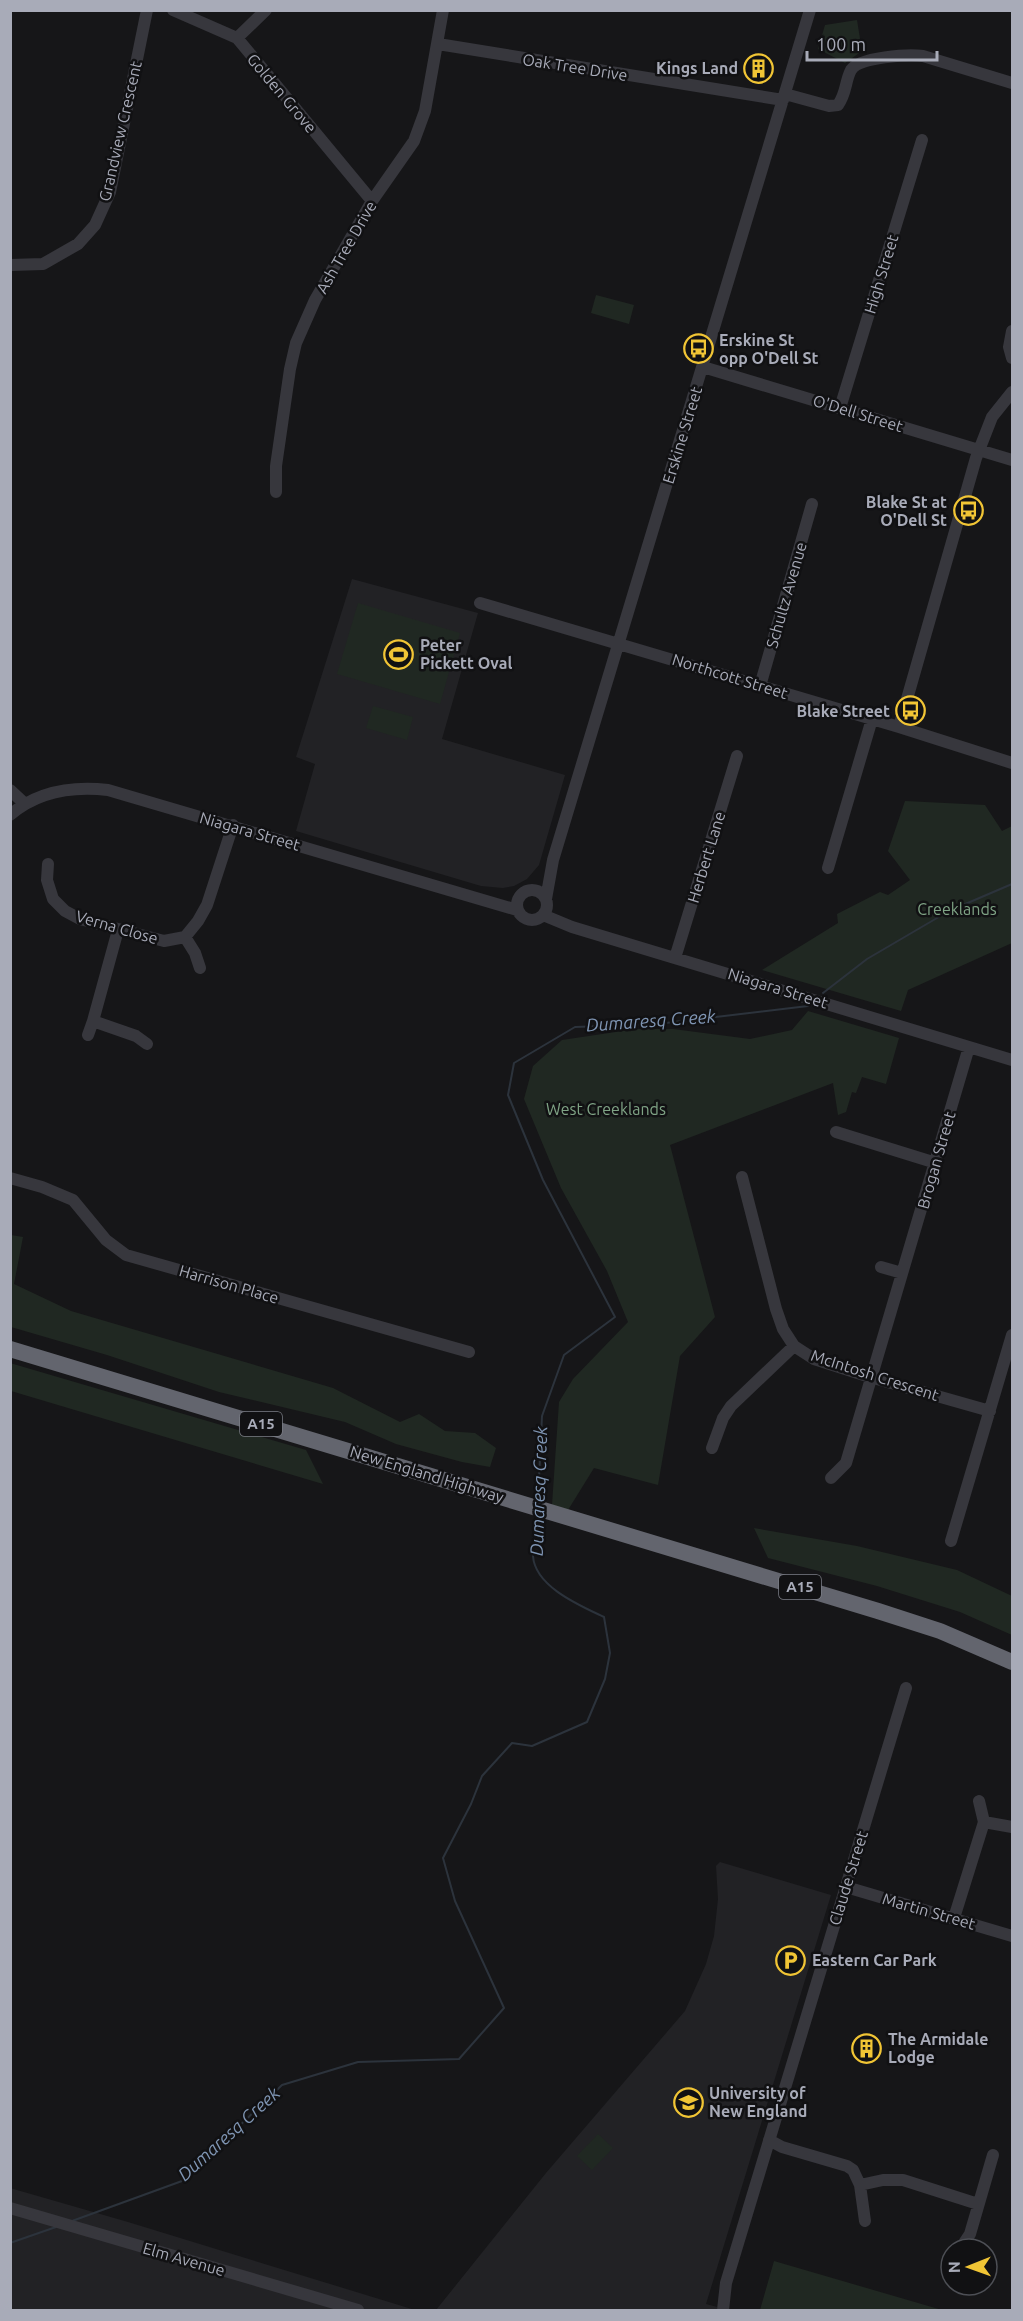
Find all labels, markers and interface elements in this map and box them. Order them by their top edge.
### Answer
scale bar [807,24,938,62]
text: 100 m [816,34,866,54]
street label: Golden Grove [244,50,320,136]
street label: Oak Tree Drive [521,50,629,84]
building icon: Kings Land [743,52,775,84]
street label: Grandview Crescent [95,58,145,203]
place label: Kings Land [656,59,738,77]
street label: Ash Tree Drive [312,198,380,296]
street label: High Street [860,232,902,316]
place label: Erskine St opp O'Dell St [719,331,819,367]
bus stop icon: Erskine St opp O'Dell St [682,333,714,365]
street label: Erskine Street [659,384,705,486]
street label: O'Dell Street [811,391,906,435]
place label: Blake St at O'Dell St [866,493,947,529]
bus stop icon: Blake St at O'Dell St [952,495,984,527]
street label: Schultz Avenue [762,540,810,650]
place label: Peter Pickett Oval [420,636,512,672]
sports icon: Peter Pickett Oval [383,638,415,670]
street label: Northcott Street [670,650,791,702]
bus stop icon: Blake Street [895,695,927,727]
place label: Blake Street [796,702,890,720]
street label: Niagara Street [198,808,303,854]
street label: Herbert Lane [684,809,728,905]
park label: Creeklands [917,900,997,918]
street label: Verna Close [74,907,160,947]
street label: Niagara Street [726,964,831,1012]
water label: Dumaresq Creek [585,1005,717,1035]
park label: West Creeklands [546,1100,666,1118]
street label: Brogan Street [914,1109,959,1211]
street label: Harrison Place [177,1261,281,1307]
street label: McIntosh Crescent [809,1346,942,1404]
road number: A15 [240,1412,282,1436]
water label: Dumaresq Creek [526,1425,550,1556]
street label: New England Highway [348,1442,506,1506]
road number: A15 [779,1575,821,1599]
street label: Claude Street [825,1828,871,1927]
street label: Martin Street [880,1889,978,1933]
parking icon: Eastern Car Park [775,1944,807,1976]
place label: Eastern Car Park [812,1951,937,1969]
place label: The Armidale Lodge [888,2030,988,2066]
building icon: The Armidale Lodge [851,2032,883,2064]
water label: Dumaresq Creek [173,2082,284,2184]
place label: University of New England [709,2084,807,2120]
school or university icon: University of New England [672,2086,704,2118]
north arrow [939,2237,999,2297]
street label: Elm Avenue [141,2239,227,2279]
text: N [945,2261,963,2273]

